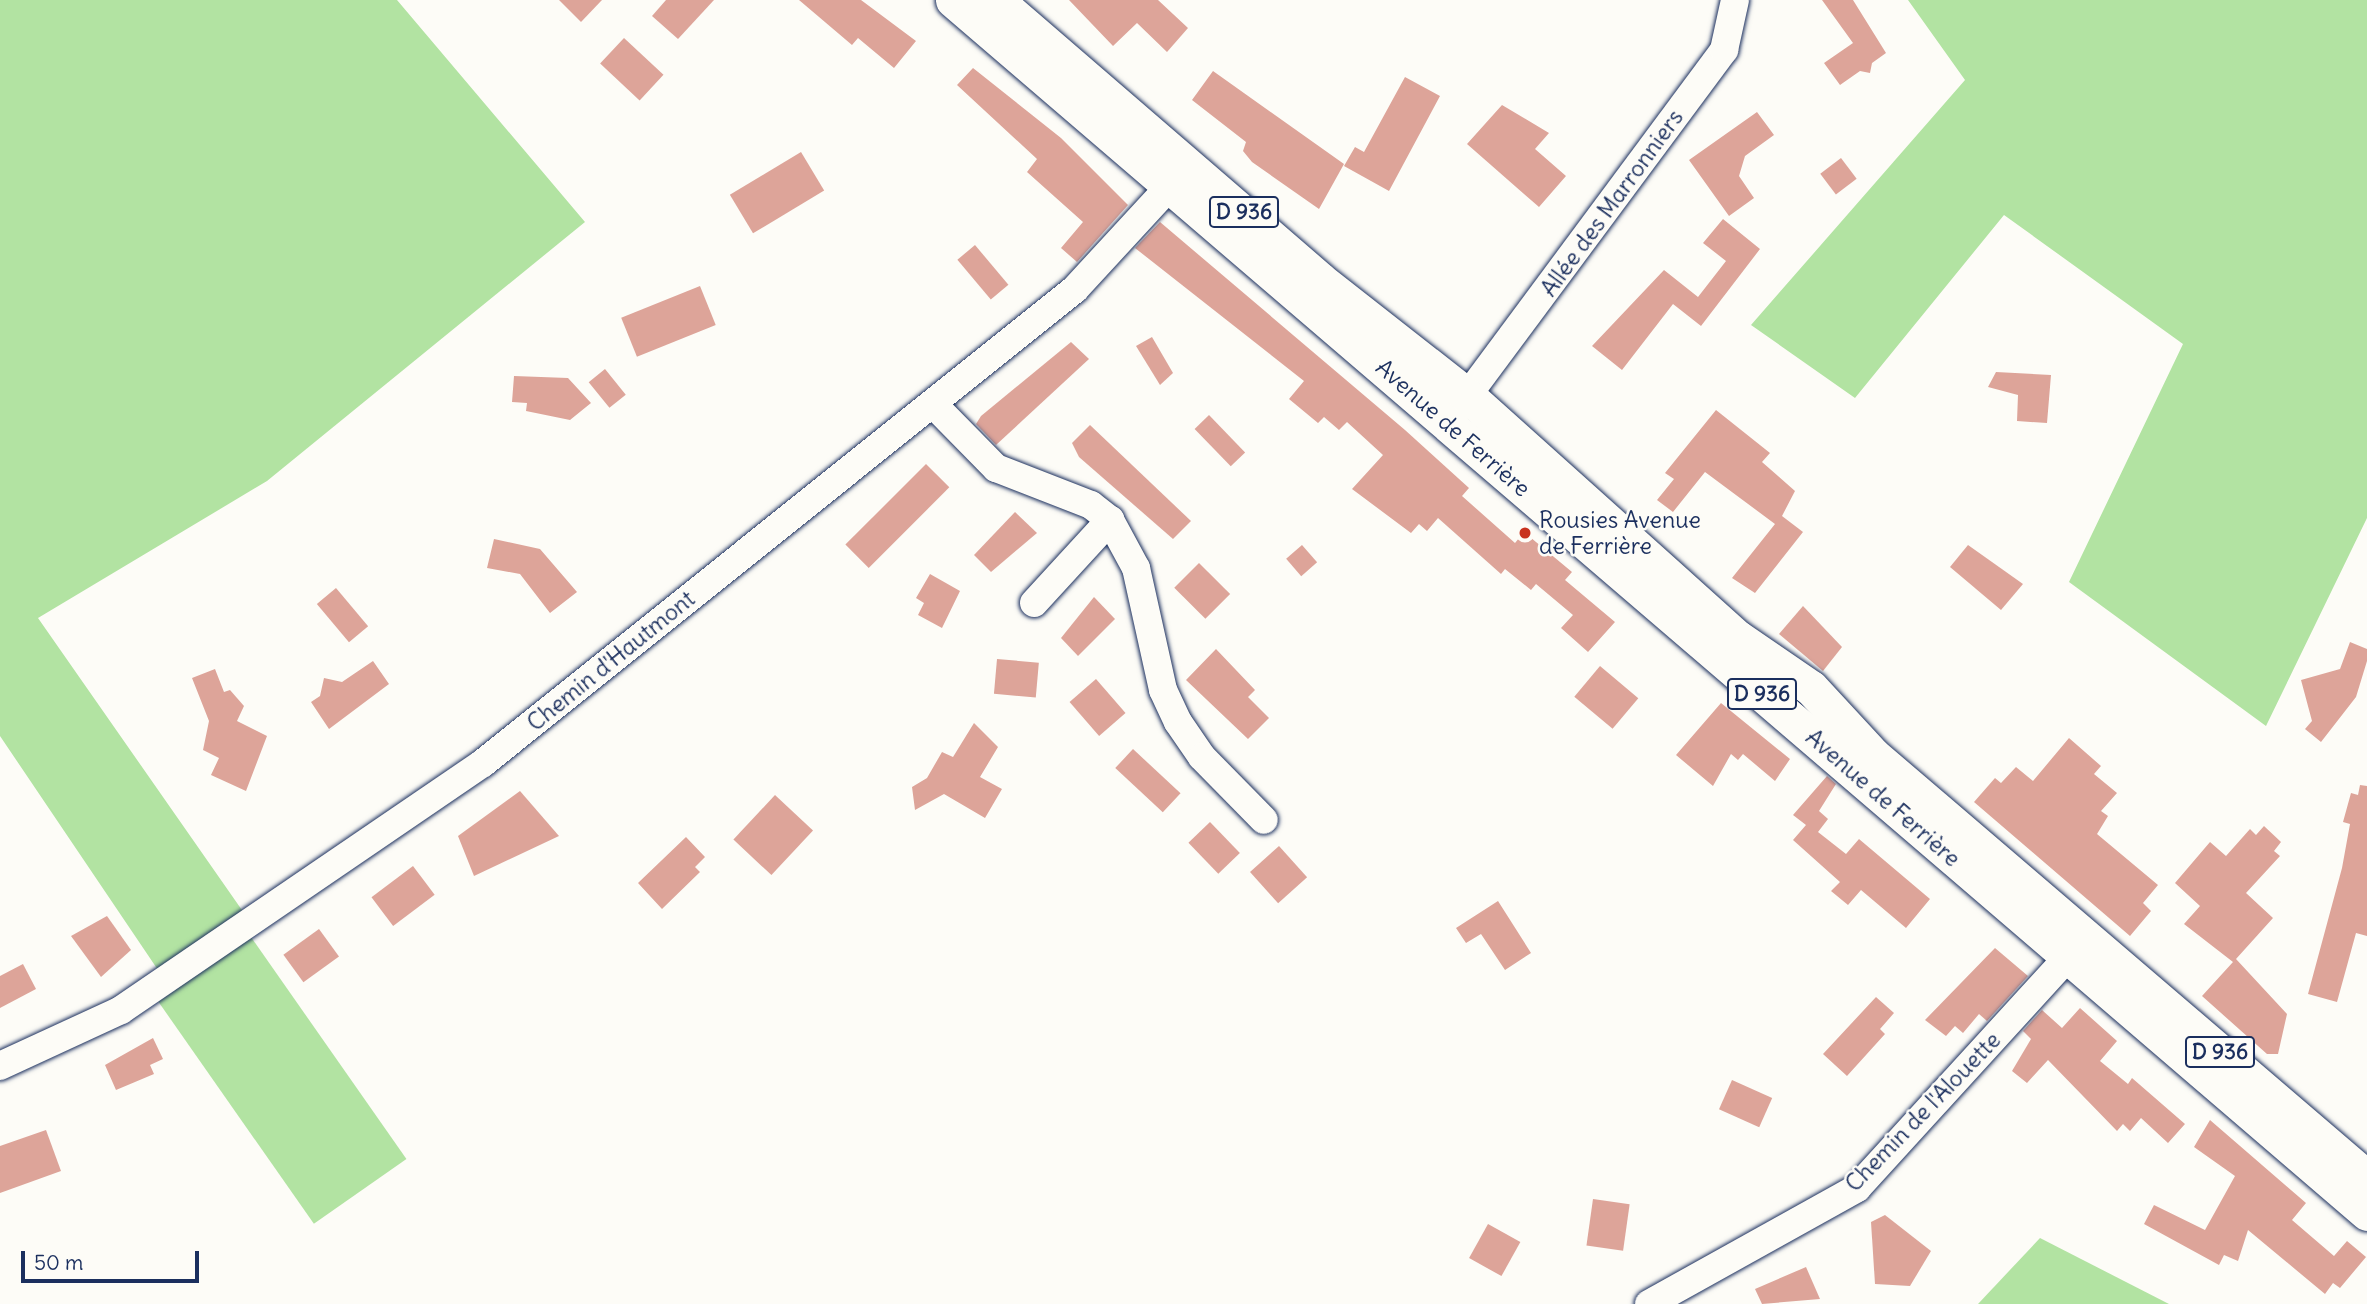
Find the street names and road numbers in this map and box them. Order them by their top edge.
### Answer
street label: Allée des Marronniers [1535,104,1689,302]
road number: D 936 [1207,194,1281,230]
street label: Avenue de Ferrière [1370,353,1536,503]
street label: Chemin d'Hautmont [522,585,700,737]
road number: D 936 [1725,676,1799,712]
street label: Avenue de Ferrière [1800,723,1966,873]
street label: Chemin de l'Alouette [1840,1026,2006,1198]
road number: D 936 [2183,1034,2257,1070]

